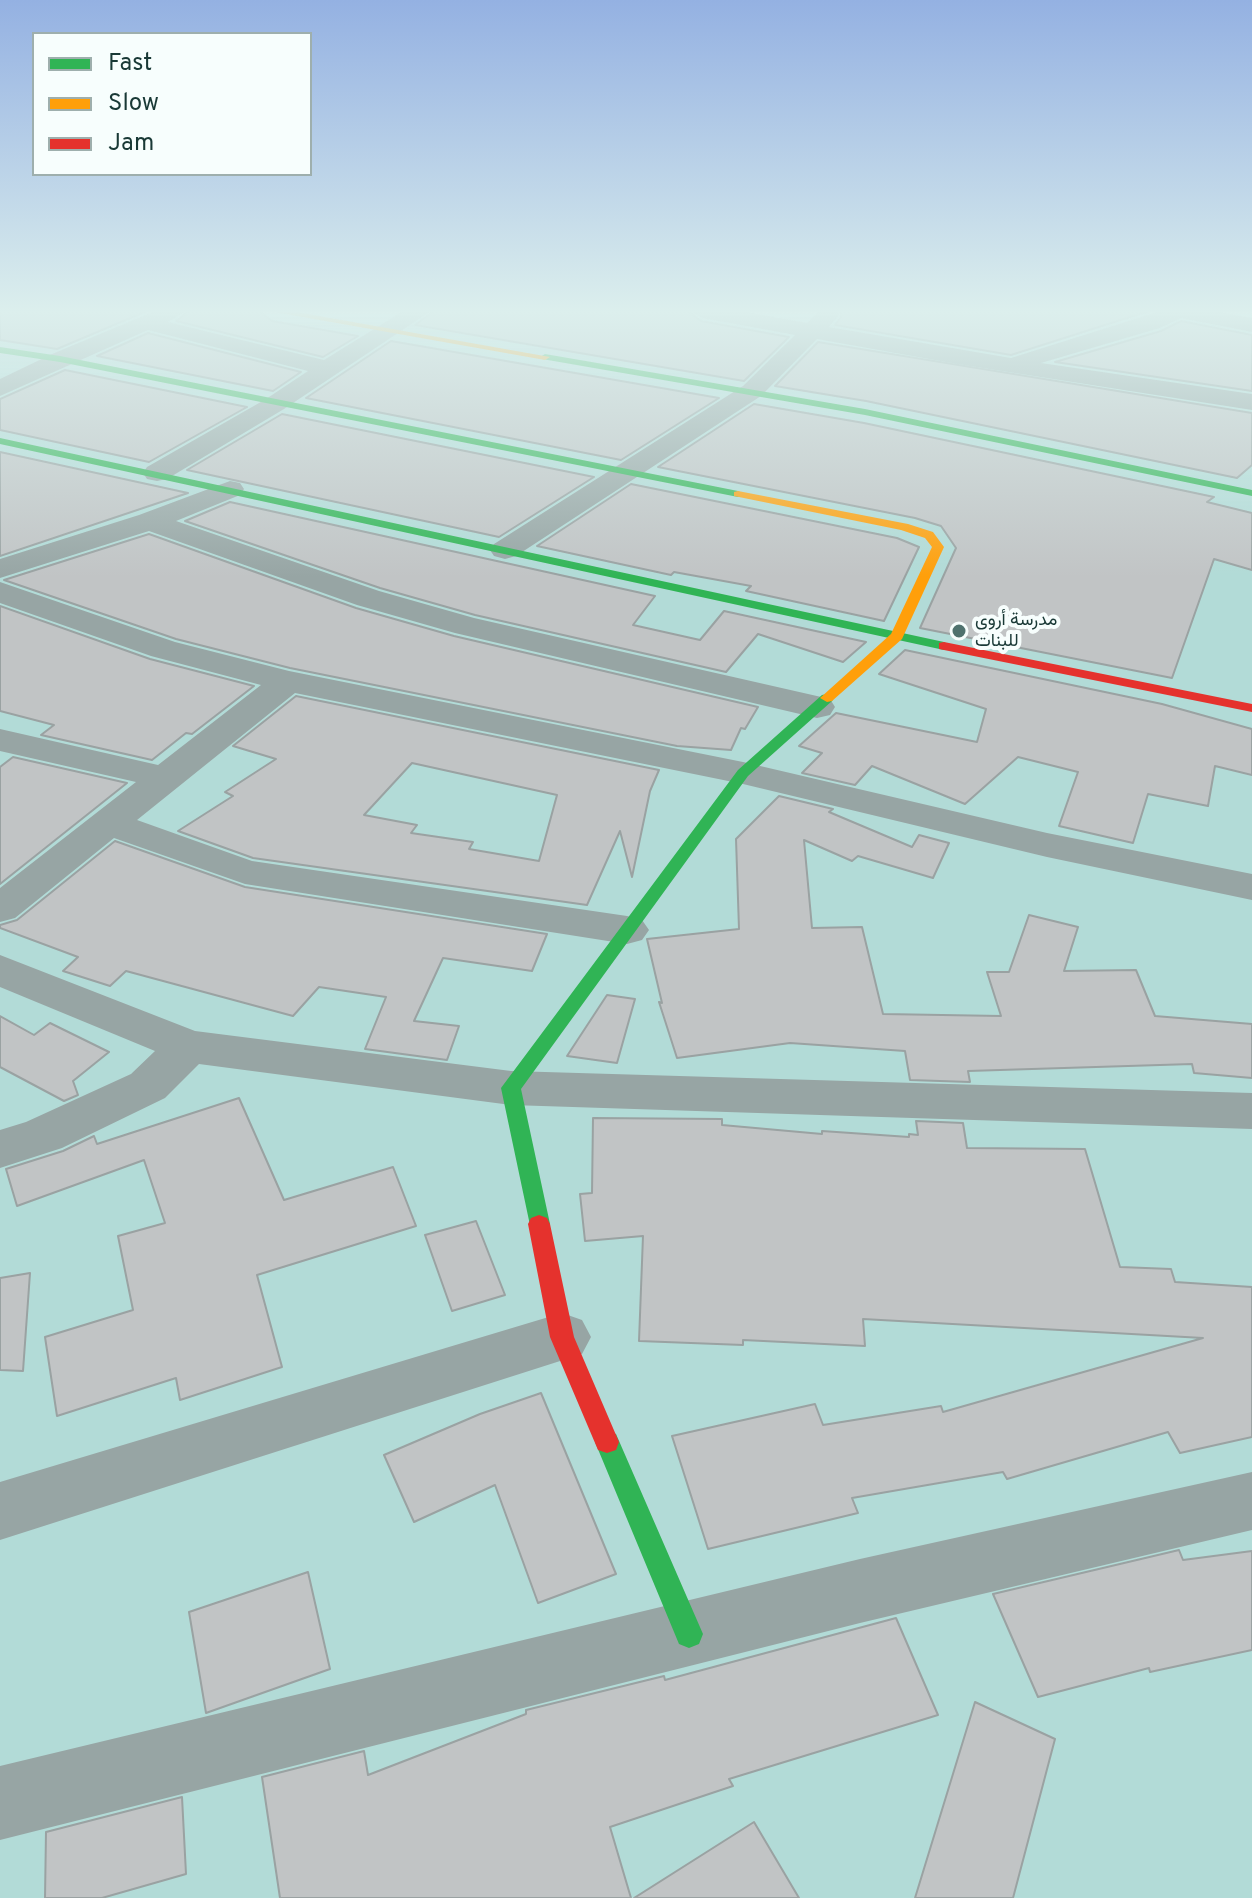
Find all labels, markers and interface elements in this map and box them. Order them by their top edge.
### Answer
legend [32,32,312,176]
text: Fast [108,49,152,79]
text: Slow [108,89,159,119]
text: Jam [108,129,154,159]
place label: مدرسة أروى للبنات [975,610,1057,652]
marker: مدرسة أروى للبنات [950,622,968,640]

